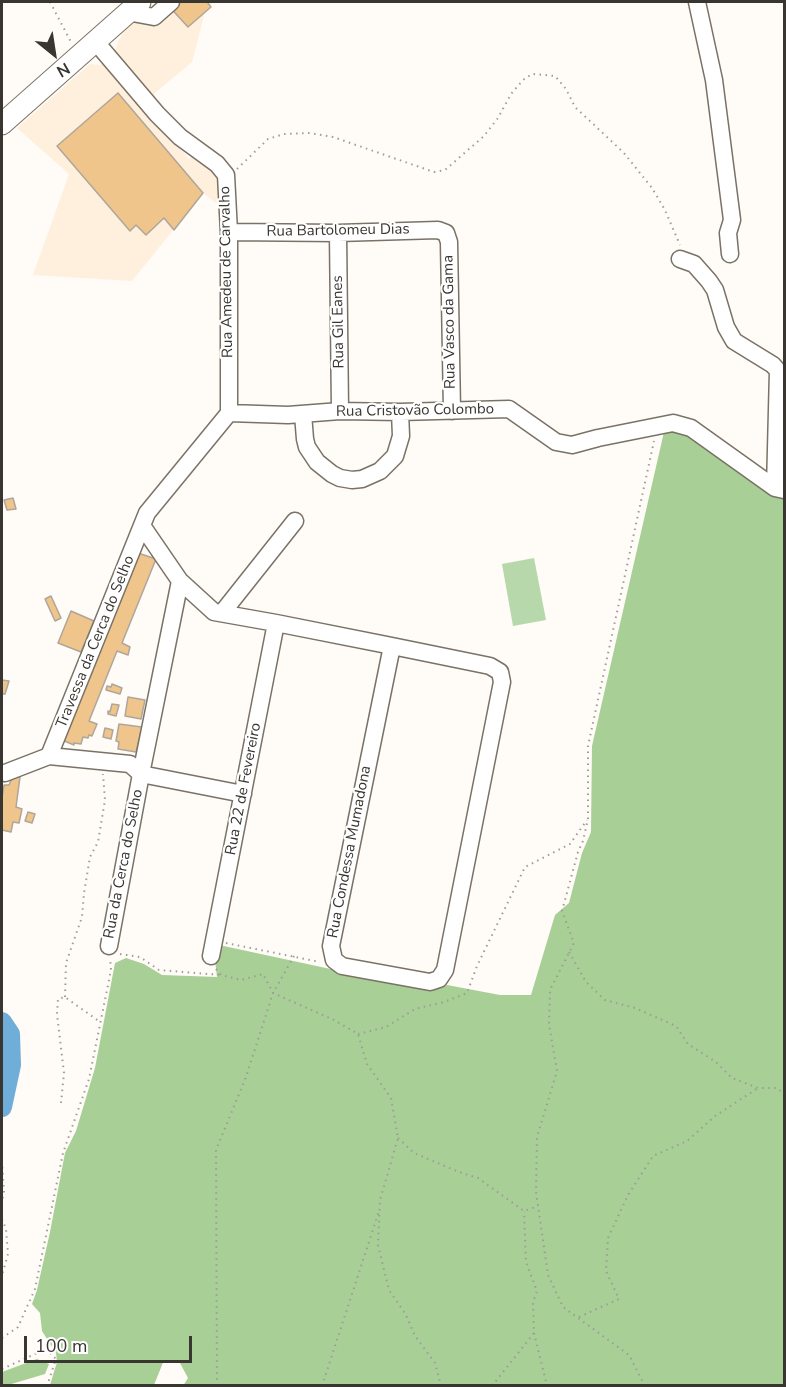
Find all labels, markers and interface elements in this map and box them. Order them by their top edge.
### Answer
north arrow [24,24,84,84]
text: N [52,57,74,82]
street label: Rua Amedeu de Carvalho [217,186,237,358]
street label: Rua Bartolomeu Dias [266,221,410,241]
street label: Rua Vasco da Gama [440,255,460,389]
street label: Rua Gil Eanes [329,275,349,369]
street label: Rua Cristovão Colombo [336,401,494,421]
street label: Travessa da Cerca do Selho [53,553,139,731]
street label: Rua 22 de Fevereiro [222,721,266,857]
street label: Rua Condessa Mumadona [324,764,376,940]
street label: Rua da Cerca do Selho [101,788,147,940]
scale bar [27,1324,195,1362]
text: 100 m [35,1334,87,1358]

